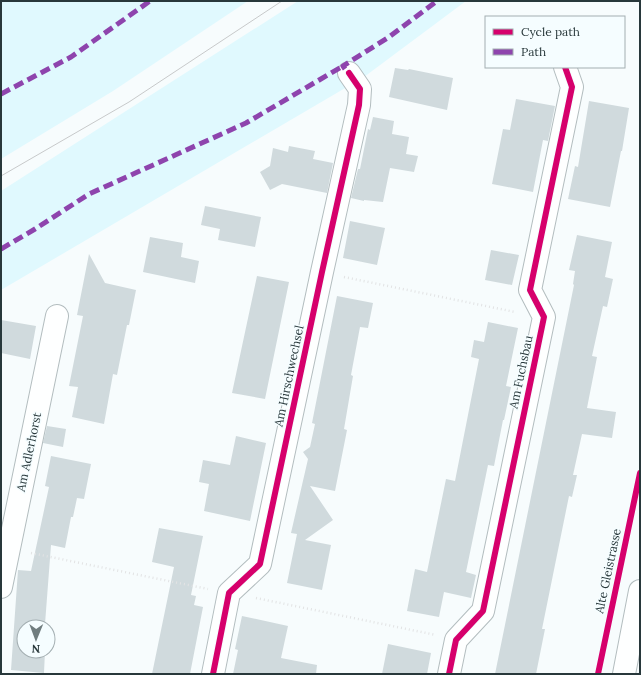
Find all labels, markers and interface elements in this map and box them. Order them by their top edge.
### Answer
legend [485,16,625,68]
text: Cycle path [521,24,580,39]
text: Path [521,44,546,59]
street label: Am Hirschwechsel [270,324,307,429]
street label: Am Fuchsbau [505,334,536,411]
street label: Am Adlerhorst [13,411,44,494]
street label: Alte Gleistrasse [591,527,624,616]
north arrow [16,619,56,659]
text: N [31,642,40,656]

